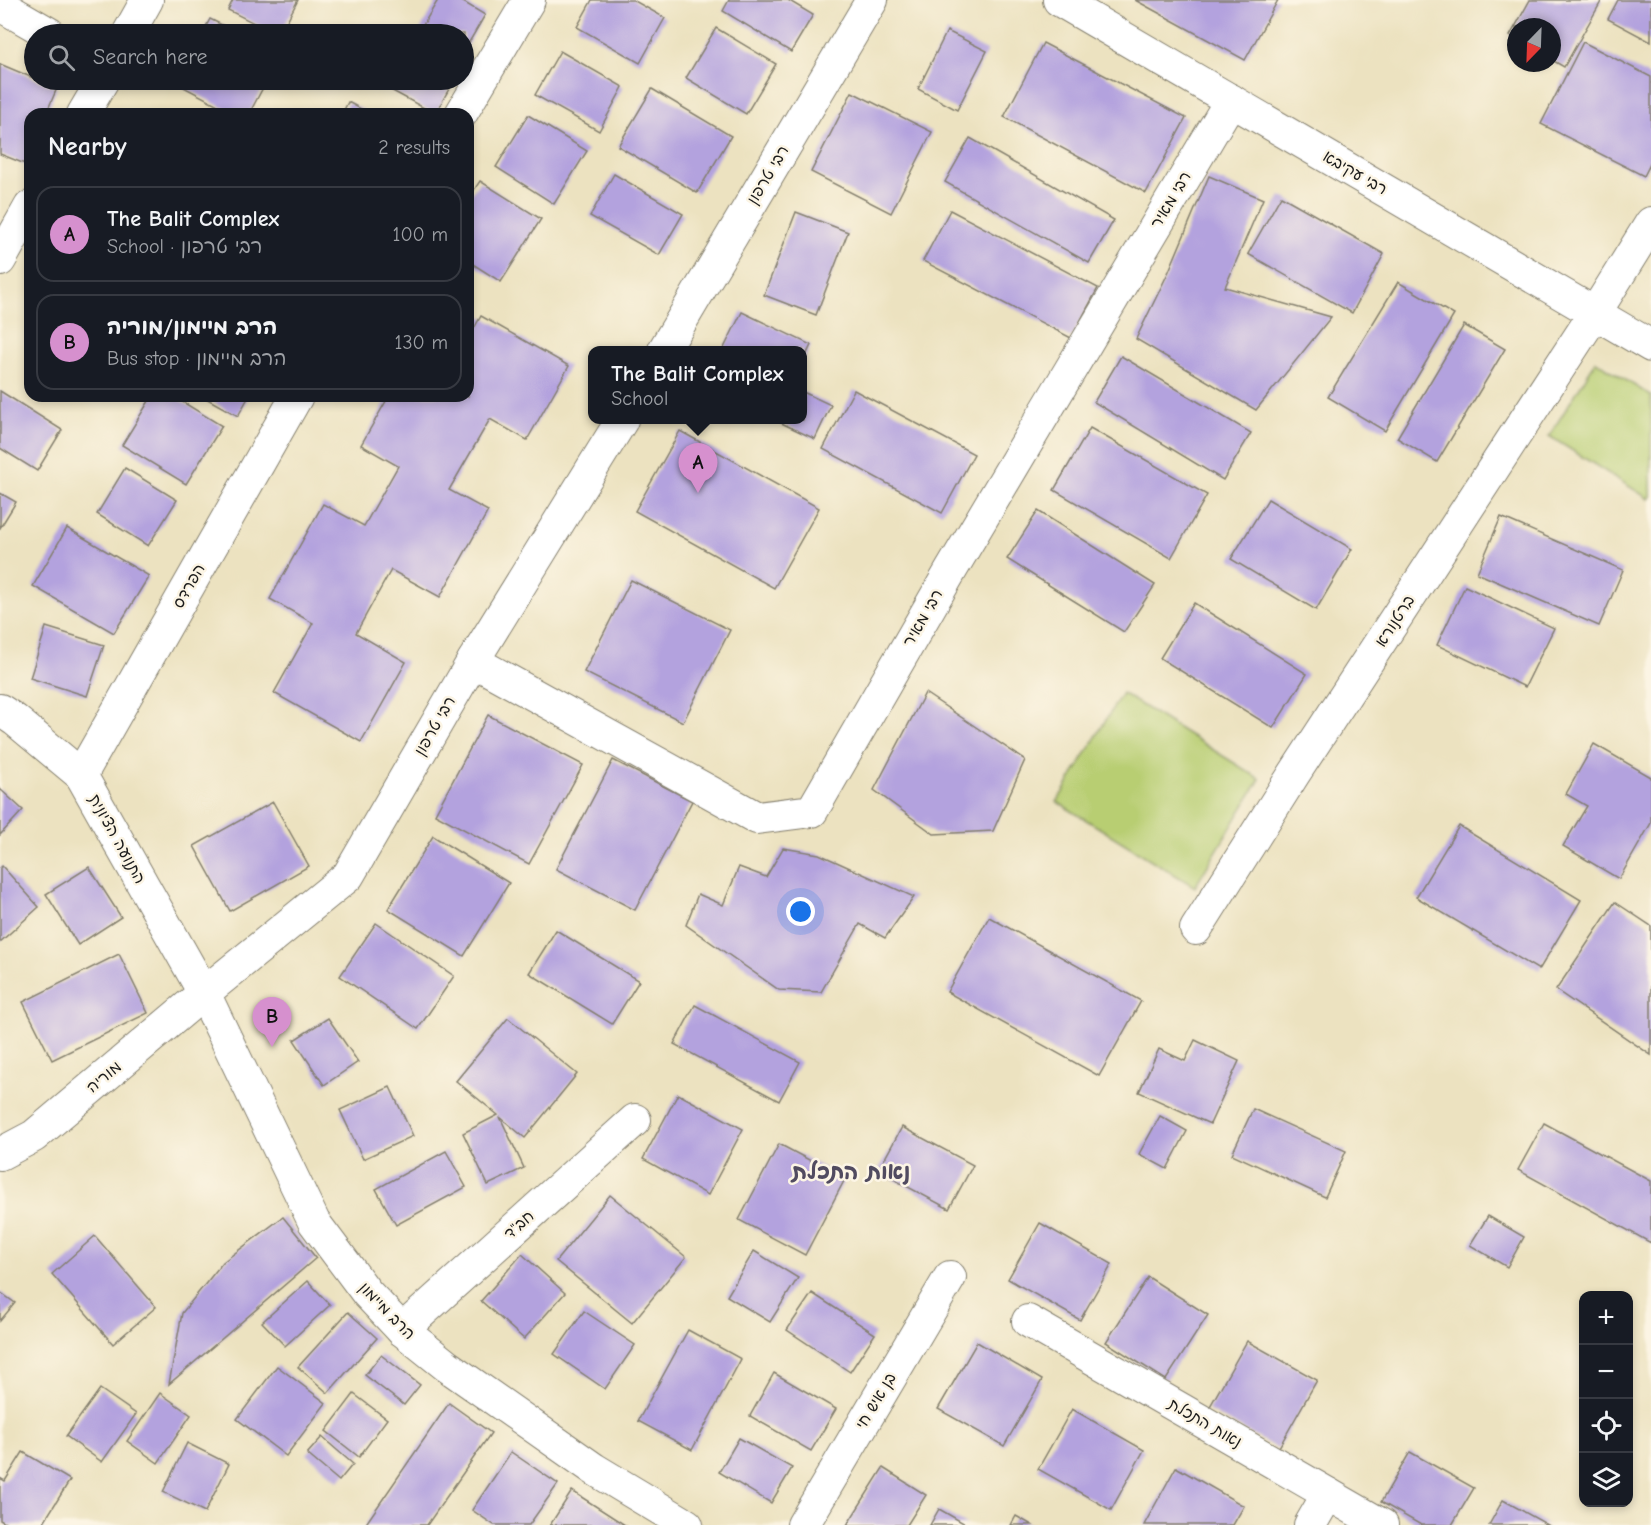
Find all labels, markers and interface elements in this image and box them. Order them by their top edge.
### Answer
north arrow [1507,18,1561,72]
search box [24,24,474,90]
icon: search [45,41,78,74]
text: Search here [93,44,208,70]
text: Nearby [48,132,127,162]
text: 2 results [378,136,450,159]
street label: רבי טרפון [743,142,793,208]
street label: רבי עקיבא [1319,147,1390,199]
street label: רבי מאיר [1147,168,1195,232]
text: The Balit Complex [107,206,279,232]
text: A [64,223,75,246]
text: 100 m [393,223,448,246]
text: School · רבי טרפון [107,235,262,258]
text: הרב מיימון/מוריה [107,314,277,340]
text: B [63,331,76,354]
text: 130 m [395,331,448,354]
popup [588,346,807,424]
text: Bus stop · הרב מיימון [107,347,286,370]
text: The Balit Complex [611,361,784,387]
text: School [611,387,668,410]
pin: A [678,444,718,493]
street label: הפרדס [169,561,209,611]
street label: רבי מאיר [899,586,947,650]
street label: ברטנורא [1372,592,1418,650]
street label: רבי טרפון [411,693,460,759]
street label: התנועה הציונית [85,791,149,887]
your location [786,897,815,926]
pin: B [252,998,292,1047]
street label: מוריה [83,1057,125,1097]
district label: נאות התכלת [790,1159,910,1185]
street label: חב"ד [500,1207,538,1243]
street label: הרב מיימון [355,1279,419,1344]
map controls [1579,1291,1633,1507]
button: + [1579,1291,1633,1345]
button: − [1579,1345,1633,1399]
street label: בן איש חי [852,1370,900,1432]
street label: נאות התכלת [1164,1394,1245,1451]
button: locate [1579,1399,1633,1453]
button: layers [1579,1453,1633,1507]

